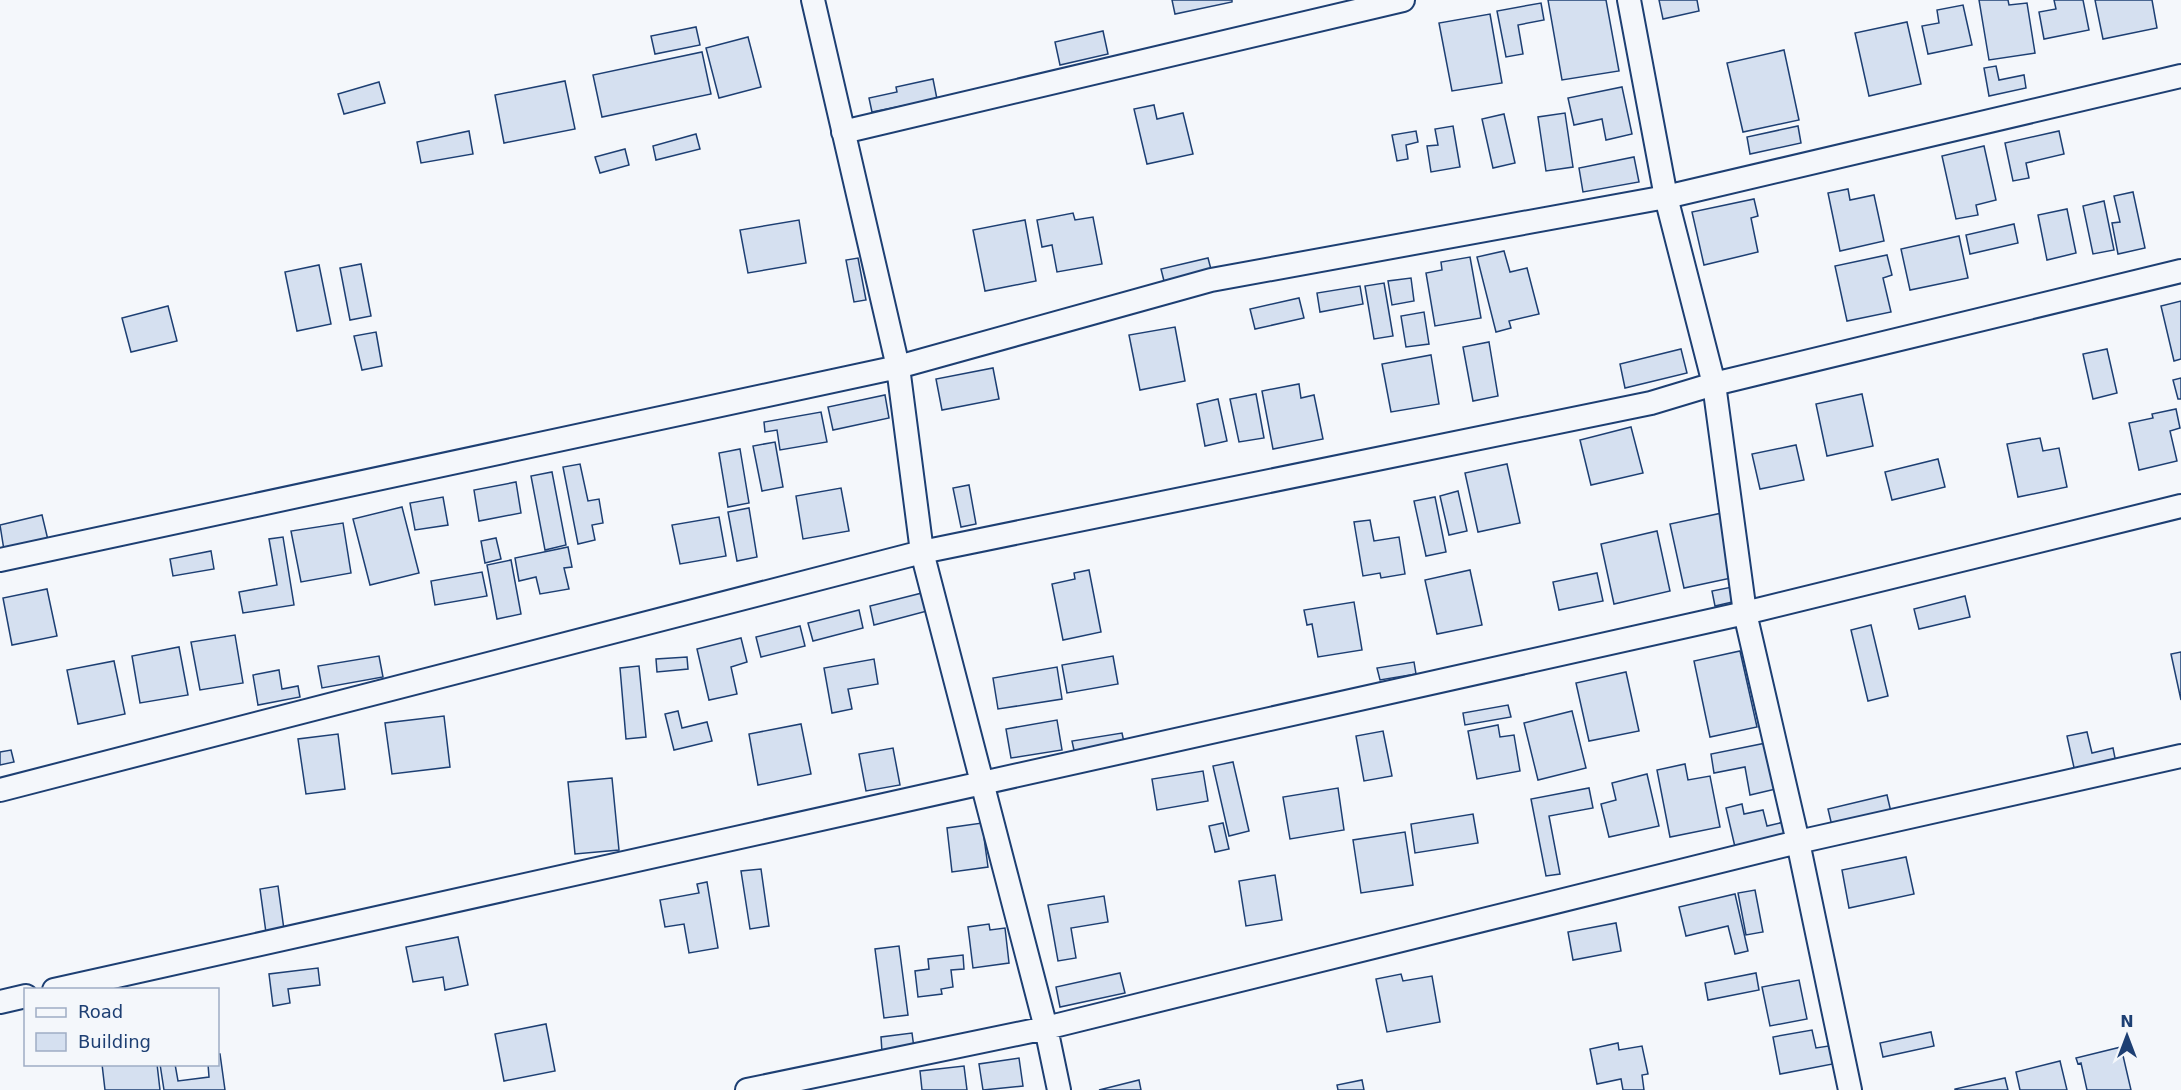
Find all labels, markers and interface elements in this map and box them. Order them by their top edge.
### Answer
legend [24,988,219,1066]
text: Road [78,1001,123,1022]
north arrow [2097,1006,2157,1066]
text: N [2120,1012,2134,1031]
text: Building [78,1031,151,1052]

